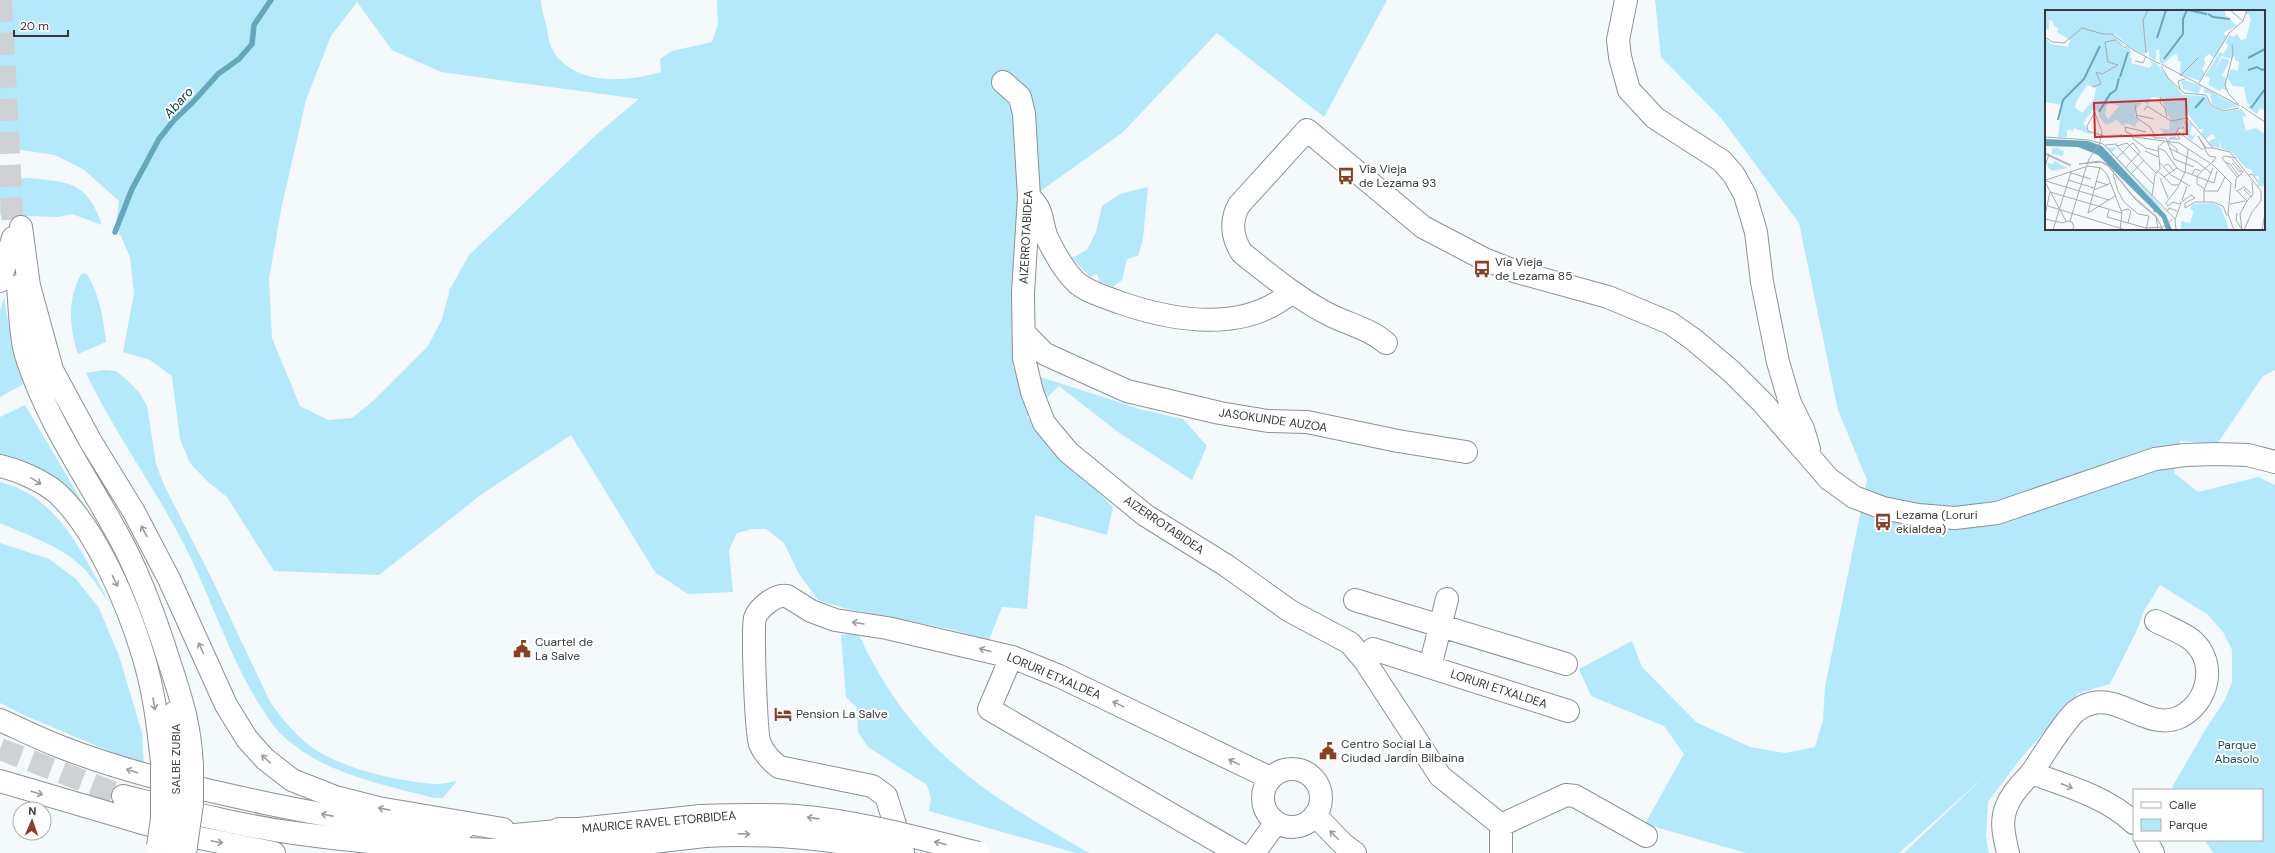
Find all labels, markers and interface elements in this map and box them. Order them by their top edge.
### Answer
inset map [2045,10,2265,230]
scale bar [14,12,68,38]
text: 20 m [20,18,49,34]
water label: Abaro [159,83,197,122]
place label: Vía Vieja de Lezama 93 [1359,161,1436,191]
bus stop icon: Vía Vieja de Lezama 93 [1336,166,1356,186]
street label: AIZERROTABIDEA [1016,190,1036,284]
place label: Vía Vieja de Lezama 85 [1495,254,1572,284]
bus stop icon: Vía Vieja de Lezama 85 [1472,259,1492,279]
street label: JASOKUNDE AUZOA [1218,404,1328,436]
one-way arrow [30,477,42,485]
street label: AIZERROTABIDEA [1121,492,1207,558]
place label: Lezama (Loruri ekialdea) [1896,507,1978,537]
bus stop icon: Lezama (Loruri ekialdea) [1873,512,1893,532]
one-way arrow [139,525,147,537]
one-way arrow [112,575,119,587]
one-way arrow [852,619,865,627]
place label: Cuartel de La Salve [535,634,593,664]
public building icon: Cuartel de La Salve [512,639,532,659]
one-way arrow [197,642,204,654]
one-way arrow [979,645,992,653]
street label: LORURI ETXALDEA [1004,649,1104,703]
street label: LORURI ETXALDEA [1448,666,1550,712]
one-way arrow [151,697,159,710]
one-way arrow [1112,700,1124,707]
hotel icon: Pension La Salve [773,704,793,724]
place label: Pension La Salve [796,706,888,722]
street label: SALBE ZUBIA [168,724,184,794]
place label: Centro Social La Ciudad Jardín Bilbaina [1341,736,1464,766]
park label: Parque Abasolo [2215,737,2259,767]
public building icon: Centro Social La Ciudad Jardín Bilbaina [1318,741,1338,761]
one-way arrow [261,754,271,764]
one-way arrow [1229,758,1241,765]
one-way arrow [125,767,138,774]
one-way arrow [2061,783,2073,791]
legend [2133,789,2263,841]
one-way arrow [31,790,44,797]
text: Calle [2169,797,2196,813]
north arrow [12,801,52,841]
text: N [28,804,37,818]
one-way arrow [378,805,391,813]
street label: MAURICE RAVEL ETORBIDEA [581,807,737,837]
one-way arrow [321,811,334,819]
one-way arrow [807,814,820,822]
text: Parque [2169,817,2208,833]
one-way arrow [737,830,750,838]
one-way arrow [1329,830,1339,840]
one-way arrow [210,838,223,846]
one-way arrow [934,839,947,847]

